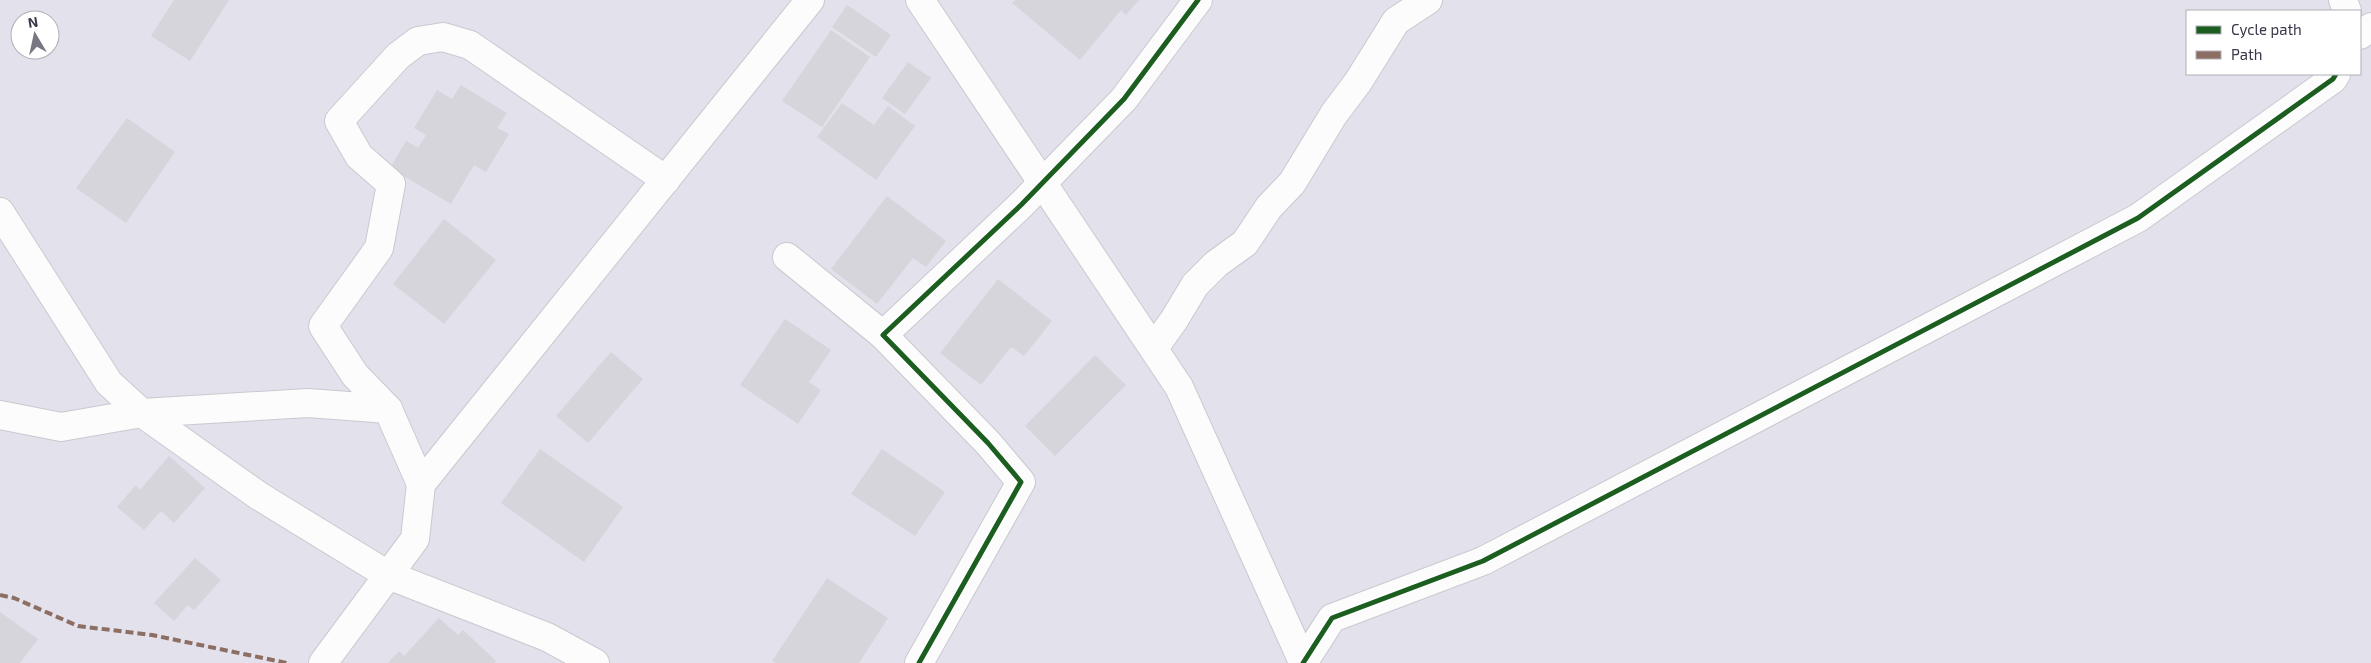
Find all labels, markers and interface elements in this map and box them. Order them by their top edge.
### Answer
north arrow [10,10,60,60]
legend [2186,10,2361,75]
text: N [27,12,39,31]
text: Cycle path [2231,20,2302,38]
text: Path [2231,45,2262,63]

